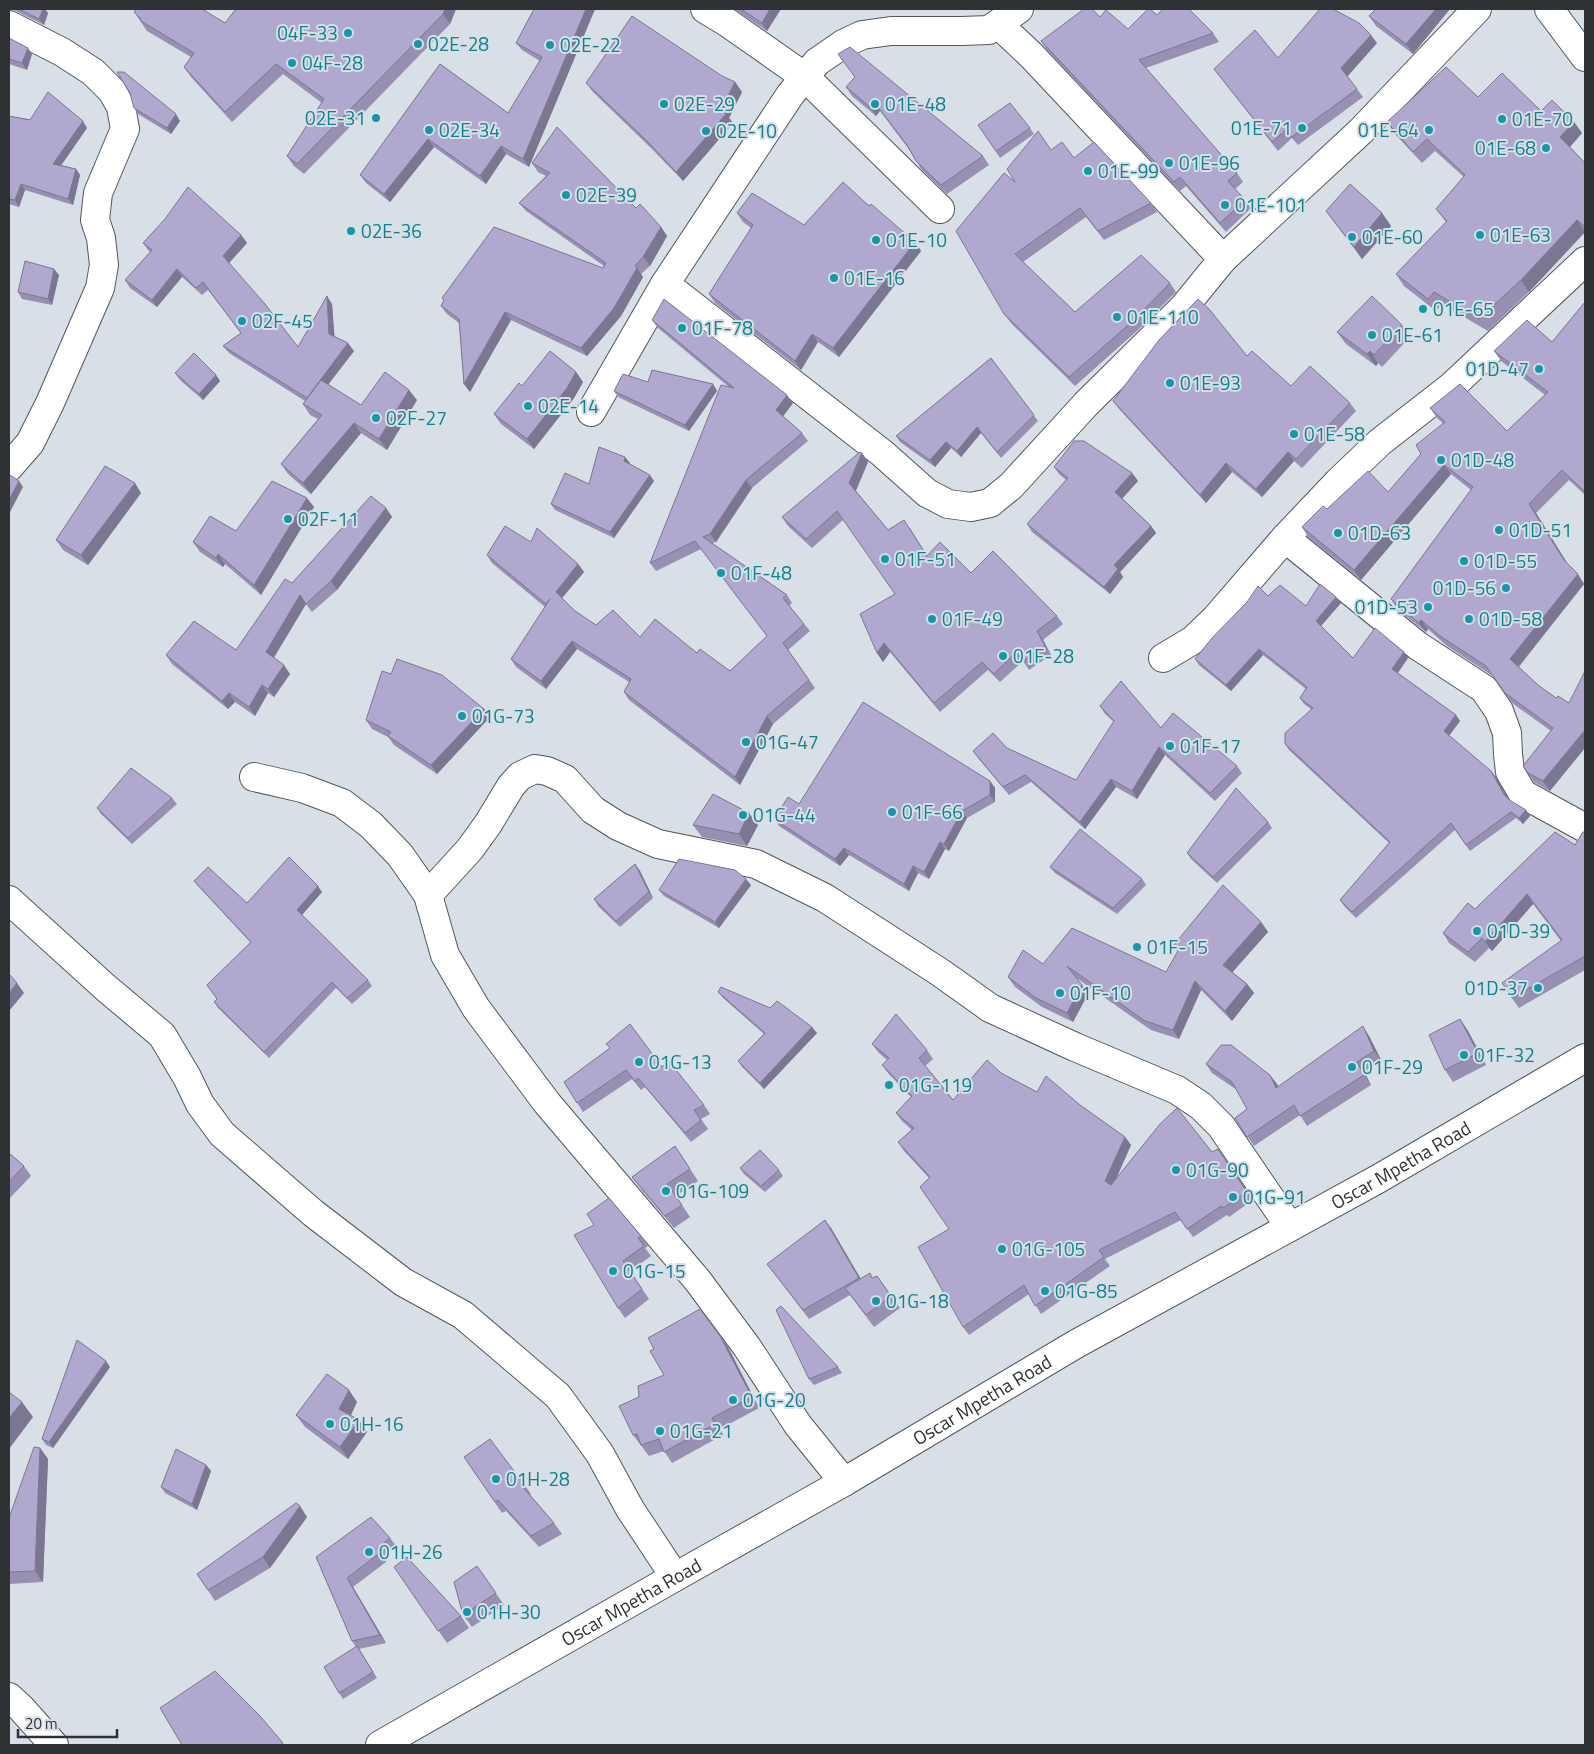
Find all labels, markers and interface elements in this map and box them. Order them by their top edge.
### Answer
place label: 04F-33 [277,18,338,47]
marker: 04F-33 [342,27,354,39]
place label: 02E-28 [428,29,489,58]
place label: 02E-22 [560,30,621,59]
marker: 02E-28 [412,38,424,50]
marker: 02E-22 [544,39,556,51]
place label: 04F-28 [302,48,363,77]
marker: 04F-28 [286,57,298,69]
place label: 02E-29 [674,89,735,118]
place label: 01E-48 [885,89,946,118]
marker: 02E-29 [658,98,670,110]
marker: 01E-48 [869,98,881,110]
place label: 02E-31 [305,103,366,132]
place label: 01E-70 [1512,104,1573,133]
marker: 02E-31 [370,112,382,124]
place label: 01E-71 [1231,113,1292,142]
marker: 01E-70 [1496,113,1508,125]
place label: 02E-34 [439,115,500,144]
place label: 01E-64 [1358,115,1419,144]
place label: 02E-10 [716,116,777,145]
marker: 01E-71 [1296,122,1308,134]
marker: 02E-34 [423,124,435,136]
marker: 01E-64 [1423,124,1435,136]
marker: 02E-10 [700,125,712,137]
place label: 01E-68 [1475,133,1536,162]
marker: 01E-68 [1540,142,1552,154]
place label: 01E-96 [1179,148,1240,177]
place label: 01E-99 [1098,156,1159,185]
marker: 01E-96 [1163,157,1175,169]
marker: 01E-99 [1082,165,1094,177]
place label: 02E-39 [576,180,637,209]
marker: 02E-39 [560,189,572,201]
place label: 01E-101 [1235,190,1307,219]
marker: 01E-101 [1219,199,1231,211]
place label: 02E-36 [361,216,422,245]
place label: 01E-63 [1490,220,1551,249]
place label: 01E-60 [1362,222,1423,251]
marker: 02E-36 [345,225,357,237]
place label: 01E-10 [886,225,947,254]
marker: 01E-63 [1474,229,1486,241]
marker: 01E-60 [1346,231,1358,243]
marker: 01E-10 [870,234,882,246]
place label: 01E-16 [844,263,905,292]
marker: 01E-16 [828,272,840,284]
place label: 01E-65 [1433,294,1494,323]
place label: 01E-110 [1127,302,1199,331]
marker: 01E-65 [1417,303,1429,315]
place label: 02F-45 [252,306,313,335]
marker: 01E-110 [1111,311,1123,323]
place label: 01F-78 [692,313,753,342]
marker: 02F-45 [236,315,248,327]
place label: 01E-61 [1382,320,1443,349]
marker: 01F-78 [676,322,688,334]
marker: 01E-61 [1366,329,1378,341]
place label: 01D-47 [1466,354,1529,383]
marker: 01D-47 [1533,363,1545,375]
place label: 01E-93 [1180,368,1241,397]
marker: 01E-93 [1164,377,1176,389]
place label: 02E-14 [538,391,599,420]
marker: 02E-14 [522,400,534,412]
place label: 02F-27 [386,403,447,432]
marker: 02F-27 [370,412,382,424]
place label: 01E-58 [1304,419,1365,448]
marker: 01E-58 [1288,428,1300,440]
place label: 01D-48 [1451,445,1514,474]
marker: 01D-48 [1435,454,1447,466]
place label: 02F-11 [298,504,359,533]
marker: 02F-11 [282,513,294,525]
place label: 01D-51 [1509,515,1572,544]
place label: 01D-63 [1348,518,1411,547]
marker: 01D-51 [1493,524,1505,536]
marker: 01D-63 [1332,527,1344,539]
place label: 01F-51 [895,544,956,573]
place label: 01D-55 [1474,546,1537,575]
marker: 01F-51 [879,553,891,565]
marker: 01D-55 [1458,555,1470,567]
place label: 01F-48 [731,558,792,587]
marker: 01F-48 [715,567,727,579]
place label: 01D-56 [1433,573,1496,602]
marker: 01D-56 [1500,582,1512,594]
place label: 01D-53 [1355,592,1418,621]
marker: 01D-53 [1422,601,1434,613]
place label: 01F-49 [942,604,1003,633]
place label: 01D-58 [1479,604,1542,633]
marker: 01F-49 [926,613,938,625]
marker: 01D-58 [1463,613,1475,625]
place label: 01F-28 [1013,641,1074,670]
marker: 01F-28 [997,650,1009,662]
place label: 01G-73 [472,701,535,730]
marker: 01G-73 [456,710,468,722]
place label: 01G-47 [756,727,819,756]
place label: 01F-17 [1180,731,1241,760]
marker: 01G-47 [740,736,752,748]
marker: 01F-17 [1164,740,1176,752]
place label: 01F-66 [902,797,963,826]
place label: 01G-44 [753,800,816,829]
marker: 01F-66 [886,806,898,818]
marker: 01G-44 [737,809,749,821]
place label: 01D-39 [1487,916,1550,945]
marker: 01D-39 [1471,925,1483,937]
place label: 01F-15 [1147,932,1208,961]
marker: 01F-15 [1131,941,1143,953]
place label: 01D-37 [1465,973,1528,1002]
place label: 01F-10 [1070,978,1131,1007]
marker: 01D-37 [1532,982,1544,994]
marker: 01F-10 [1054,987,1066,999]
place label: 01F-32 [1474,1040,1535,1069]
place label: 01G-13 [649,1047,712,1076]
marker: 01F-32 [1458,1049,1470,1061]
place label: 01F-29 [1362,1052,1423,1081]
marker: 01G-13 [633,1056,645,1068]
marker: 01F-29 [1346,1061,1358,1073]
place label: 01G-119 [899,1070,972,1099]
marker: 01G-119 [883,1079,895,1091]
street label: Oscar Mpetha Road [1325,1113,1476,1216]
place label: 01G-90 [1186,1155,1249,1184]
marker: 01G-90 [1170,1164,1182,1176]
place label: 01G-109 [676,1176,749,1205]
place label: 01G-91 [1243,1182,1306,1211]
marker: 01G-109 [660,1185,672,1197]
marker: 01G-91 [1227,1191,1239,1203]
place label: 01G-105 [1012,1234,1085,1263]
marker: 01G-105 [996,1243,1008,1255]
place label: 01G-15 [623,1256,686,1285]
marker: 01G-15 [607,1265,619,1277]
place label: 01G-85 [1055,1276,1118,1305]
marker: 01G-85 [1039,1285,1051,1297]
place label: 01G-18 [886,1286,949,1315]
marker: 01G-18 [870,1295,882,1307]
street label: Oscar Mpetha Road [907,1347,1057,1452]
place label: 01G-20 [743,1385,806,1414]
marker: 01G-20 [727,1394,739,1406]
place label: 01H-16 [340,1409,404,1438]
place label: 01G-21 [670,1416,733,1445]
marker: 01H-16 [324,1418,336,1430]
marker: 01G-21 [654,1425,666,1437]
place label: 01H-28 [506,1464,570,1493]
marker: 01H-28 [490,1473,502,1485]
place label: 01H-26 [379,1537,443,1566]
marker: 01H-26 [363,1546,375,1558]
street label: Oscar Mpetha Road [555,1550,706,1653]
place label: 01H-30 [477,1597,541,1626]
marker: 01H-30 [461,1606,473,1618]
scale bar [18,1706,116,1738]
text: 20 m [25,1712,58,1735]

